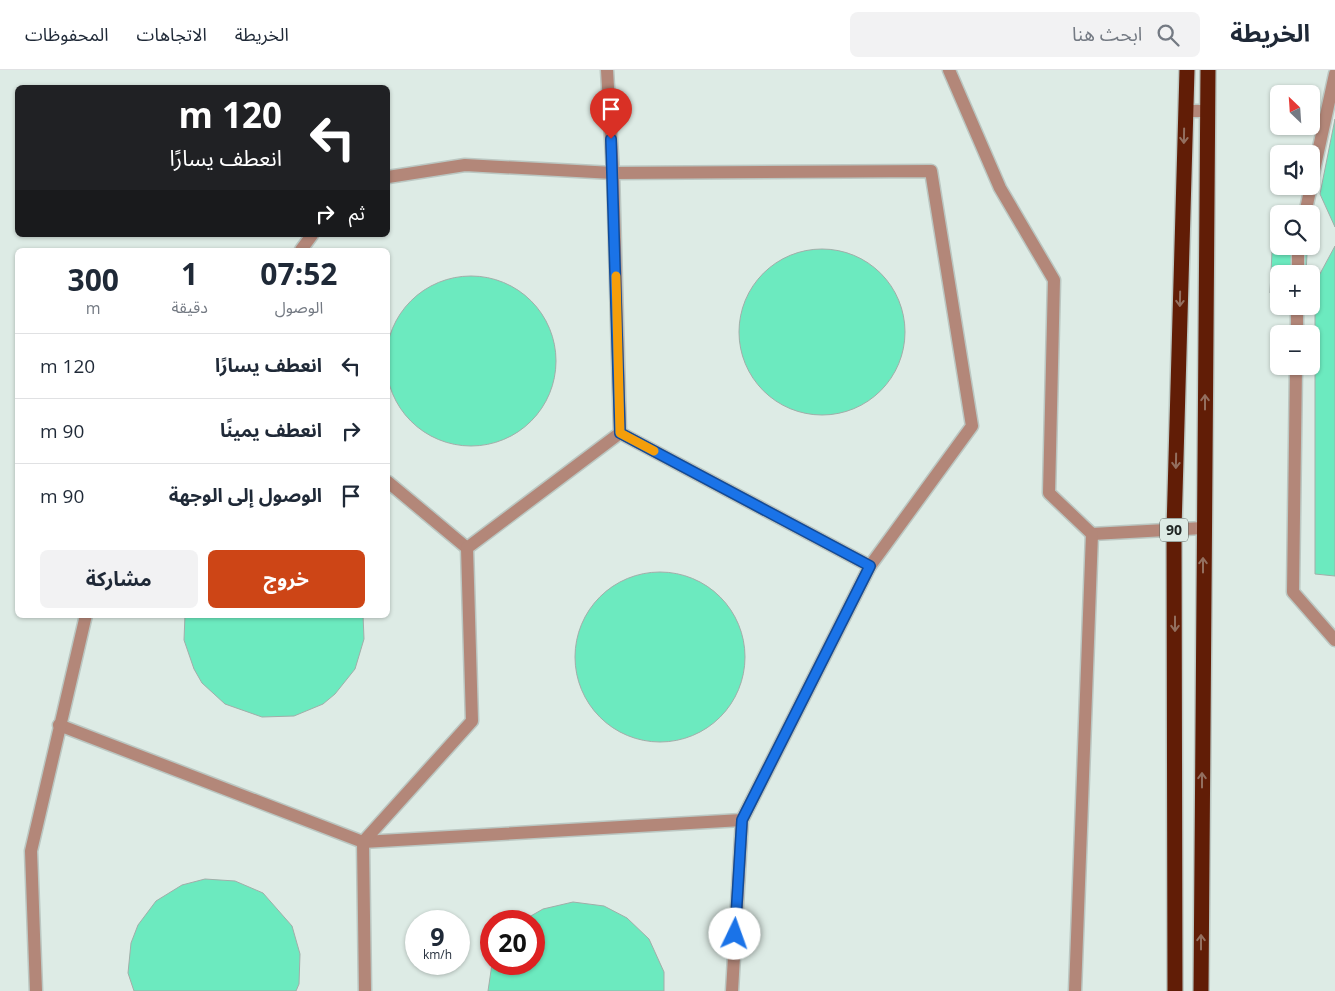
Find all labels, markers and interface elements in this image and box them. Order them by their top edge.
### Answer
search box [850,12,1200,57]
text: الخريطة [1230,16,1310,49]
text: ابحث هنا [1072,21,1142,47]
icon: search [1154,21,1182,49]
text: المحفوظات [25,22,109,46]
text: الاتجاهات [137,22,207,46]
text: الخريطة [235,22,289,46]
north arrow [1270,85,1320,135]
map controls [1270,85,1320,375]
pin [590,88,632,139]
text: 120 m [178,91,282,138]
icon: arrive [597,95,625,123]
icon: left [300,105,365,170]
one-way arrow [1180,128,1189,144]
text: انعطف يسارًا [169,142,282,172]
button: sound [1270,145,1320,195]
icon: right [311,200,339,228]
text: ثم [349,200,365,226]
button: search [1270,205,1320,255]
text: 1 [181,253,198,294]
text: 07:52 [260,253,338,294]
text: 300 [68,259,119,300]
button: + [1270,265,1320,315]
one-way arrow [1176,290,1185,306]
text: دقيقة [171,296,208,318]
text: الوصول [275,296,323,318]
text: m [86,297,101,319]
button: − [1270,325,1320,375]
text: انعطف يسارًا [215,352,322,378]
icon: left [337,352,365,380]
text: 120 m [40,353,95,379]
one-way arrow [1200,395,1209,411]
text: انعطف يمينًا [220,417,322,443]
icon: right [337,417,365,445]
text: 90 m [40,418,84,444]
one-way arrow [1171,452,1181,469]
text: الوصول إلى الوجهة [169,482,322,508]
icon: arrive [337,482,365,510]
text: 90 m [40,483,84,509]
road number: 90 [1160,518,1188,542]
button: مشاركة [40,550,198,608]
button: خروج [208,550,365,608]
one-way arrow [1198,557,1208,574]
one-way arrow [1170,615,1180,631]
one-way arrow [1197,772,1207,788]
position arrow [708,907,760,959]
speed limit sign: 20 [480,910,545,975]
text: 9 [430,919,445,953]
one-way arrow [1196,935,1206,951]
text: km/h [423,946,452,963]

